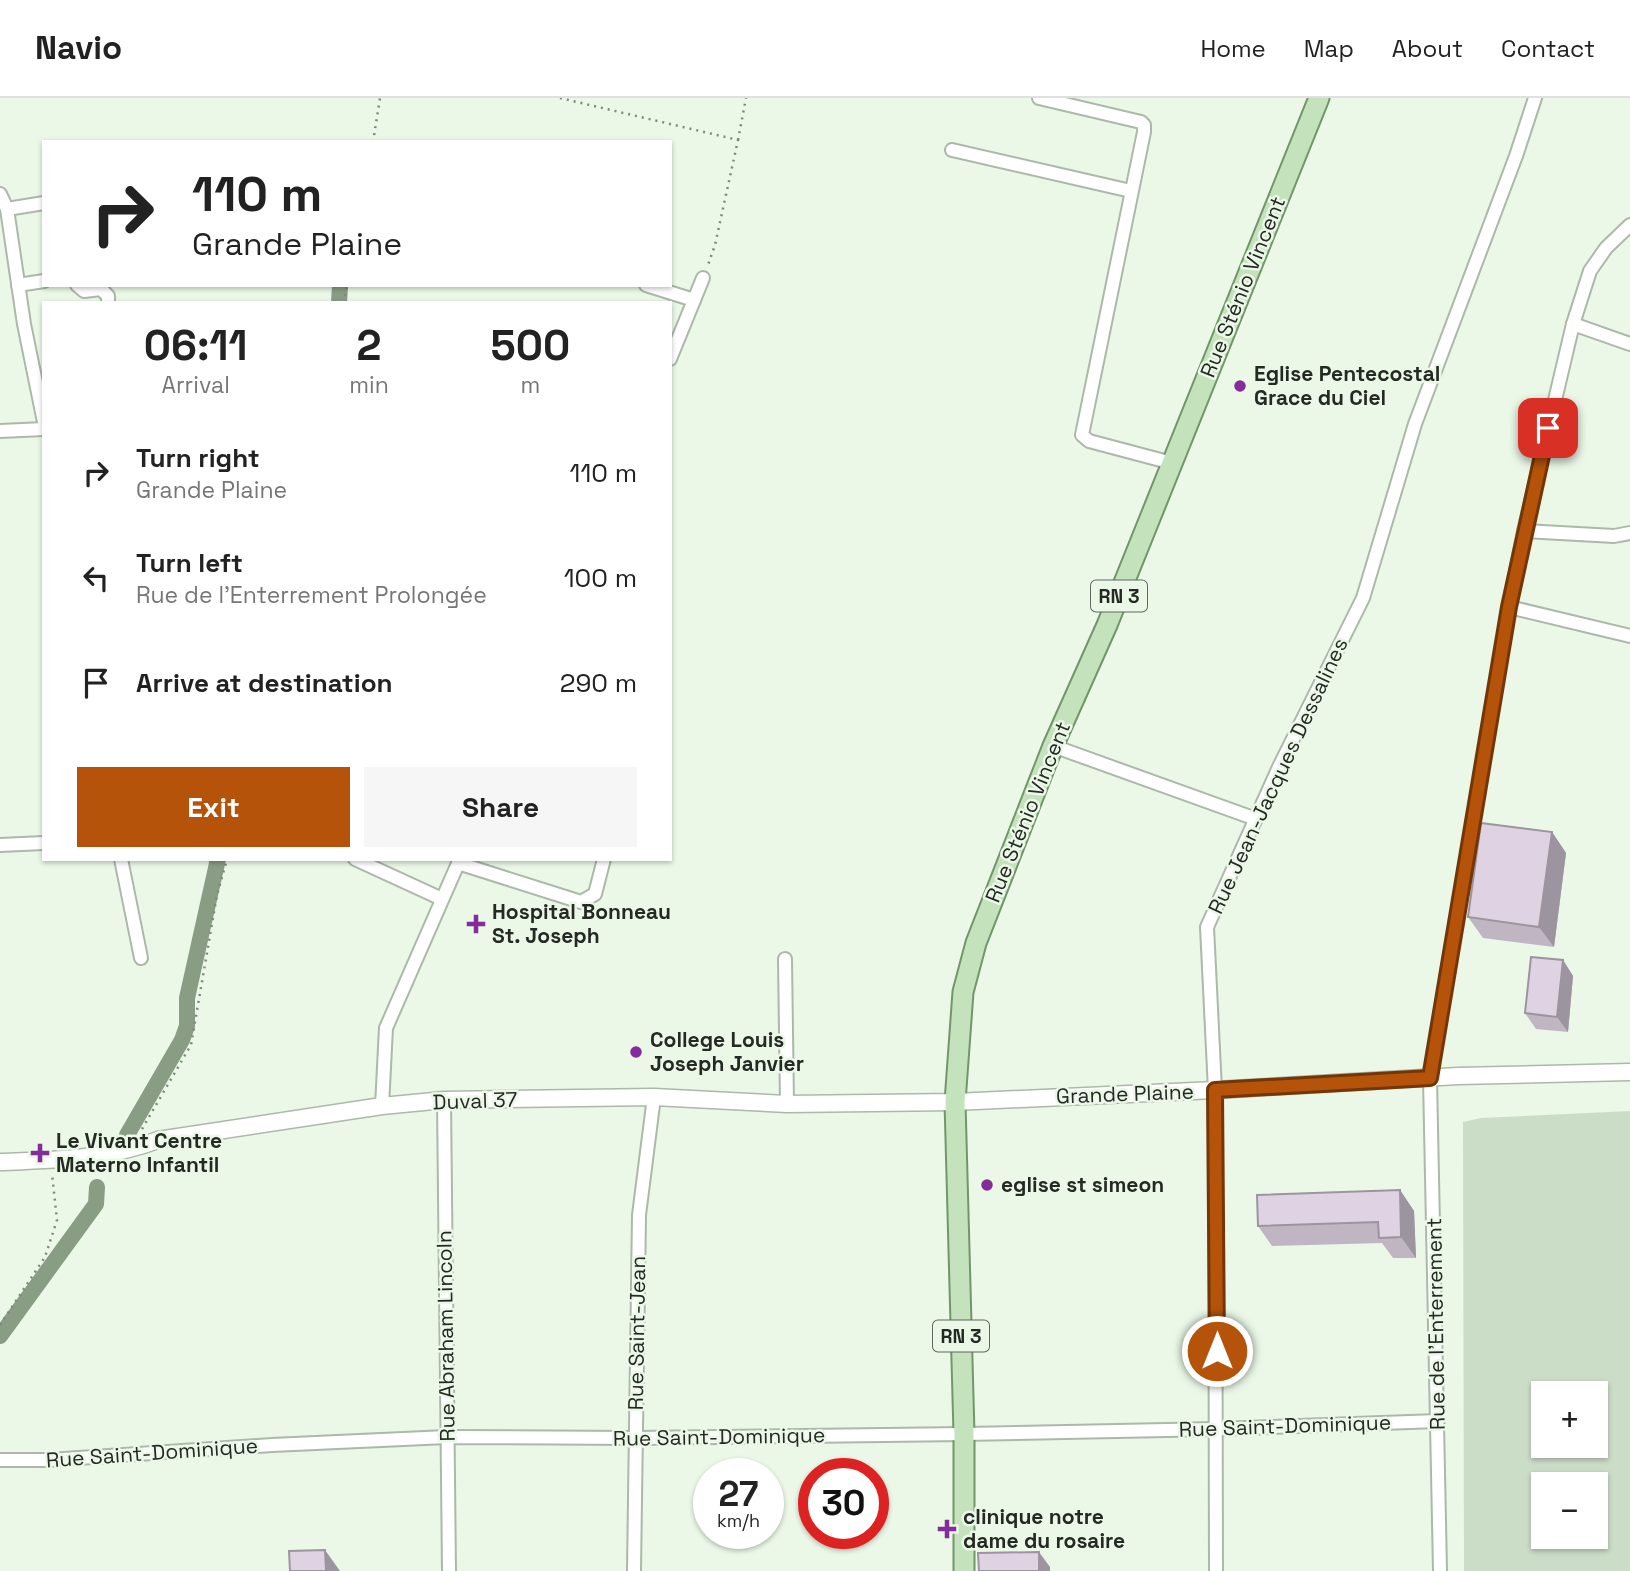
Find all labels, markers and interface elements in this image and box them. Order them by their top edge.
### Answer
text: Navio [35,27,122,69]
text: Home [1200,33,1266,64]
text: Map [1304,33,1354,64]
text: About [1392,33,1463,64]
text: Contact [1501,33,1595,64]
text: 110 m [192,163,322,225]
icon: right [77,168,168,259]
street label: Rue Sténio Vincent [1194,192,1291,381]
text: Grande Plaine [192,224,402,264]
text: 06:11 [144,319,247,372]
text: 2 [357,319,381,372]
text: 500 [491,319,570,372]
place label: Eglise Pentecostal Grace du Ciel [1254,360,1440,411]
text: Arrival [161,370,230,400]
text: min [349,370,389,400]
text: m [520,370,540,400]
marker: Eglise Pentecostal Grace du Ciel [1232,378,1248,394]
pin [1518,398,1578,458]
icon: arrive [1529,409,1567,447]
text: Turn right [136,441,260,475]
icon: right [77,454,115,492]
text: 110 m [570,456,637,490]
text: Grande Plaine [136,475,287,505]
text: Turn left [136,546,243,580]
icon: left [77,559,115,597]
text: 100 m [564,561,637,595]
text: Rue de l'Enterrement Prolongée [136,580,487,610]
road number: RN 3 [1091,580,1147,611]
street label: Rue Jean-Jacques Dessalines [1202,633,1353,918]
icon: arrive [77,664,115,702]
text: Arrive at destination [136,666,393,700]
text: 290 m [560,666,637,700]
street label: Rue Sténio Vincent [979,717,1076,906]
button: Exit [77,767,350,847]
button: Share [364,767,637,847]
place label: Hospital Bonneau St. Joseph [492,898,671,949]
marker: Hospital Bonneau St. Joseph [466,914,486,934]
place label: College Louis Joseph Janvier [650,1026,804,1077]
marker: College Louis Joseph Janvier [628,1044,644,1060]
street label: Grande Plaine [1056,1078,1194,1109]
street label: Duval 37 [432,1086,518,1115]
place label: Le Vivant Centre Materno Infantil [56,1127,222,1178]
marker: Le Vivant Centre Materno Infantil [30,1143,50,1163]
place label: eglise st simeon [1001,1171,1164,1198]
marker: eglise st simeon [979,1177,995,1193]
street label: Rue de l'Enterrement [1420,1218,1451,1430]
street label: Rue Abraham Lincoln [430,1230,461,1442]
street label: Rue Saint-Jean [622,1255,651,1411]
position arrow [1180,1314,1254,1388]
road number: RN 3 [933,1320,989,1352]
map controls [1531,1381,1608,1549]
button: + [1531,1381,1608,1458]
street label: Rue Saint-Dominique [1178,1408,1392,1443]
street label: Rue Saint-Dominique [613,1421,825,1452]
street label: Rue Saint-Dominique [45,1432,259,1473]
speed limit sign: 30 [798,1458,889,1549]
text: 27 [719,1472,758,1516]
button: − [1531,1472,1608,1549]
place label: clinique notre dame du rosaire [963,1503,1125,1554]
text: km/h [717,1509,760,1532]
marker: clinique notre dame du rosaire [937,1519,957,1539]

